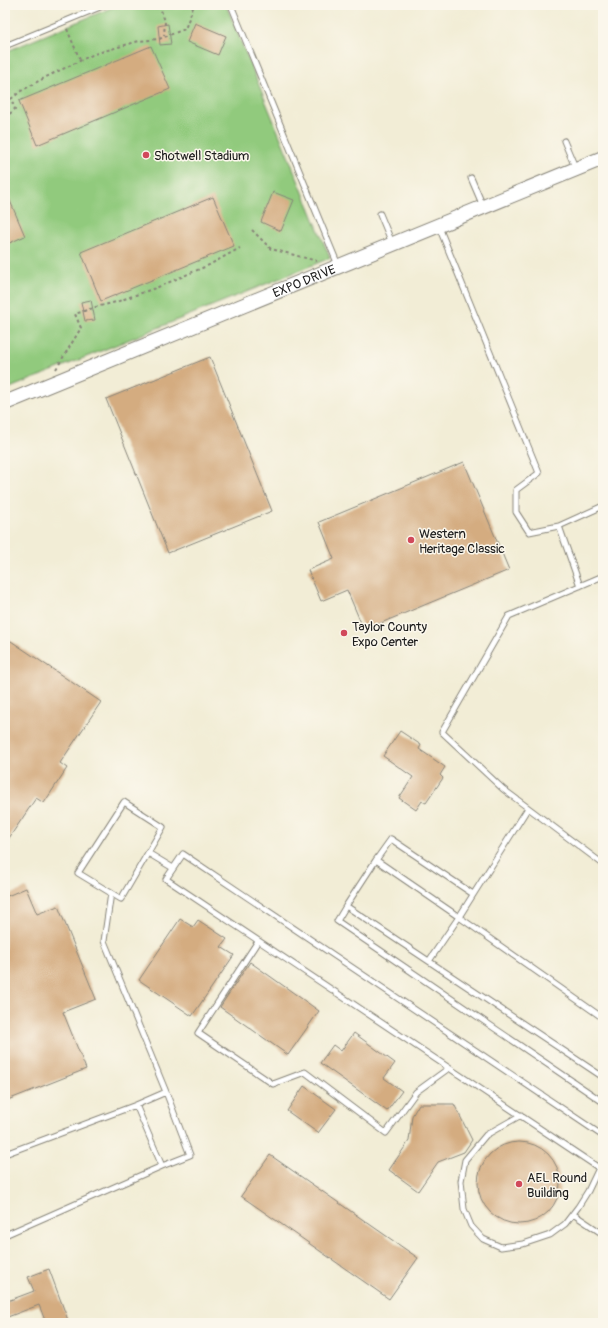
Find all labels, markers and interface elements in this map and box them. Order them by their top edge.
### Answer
place label: Shotwell Stadium [154,148,249,164]
marker: Shotwell Stadium [141,150,151,160]
street label: EXPO DRIVE [271,261,338,301]
place label: Western Heritage Classic [419,526,505,557]
marker: Western Heritage Classic [406,535,416,545]
place label: Taylor County Expo Center [352,619,428,650]
marker: Taylor County Expo Center [339,628,349,638]
place label: AEL Round Building [527,1170,587,1201]
marker: AEL Round Building [514,1179,524,1189]

